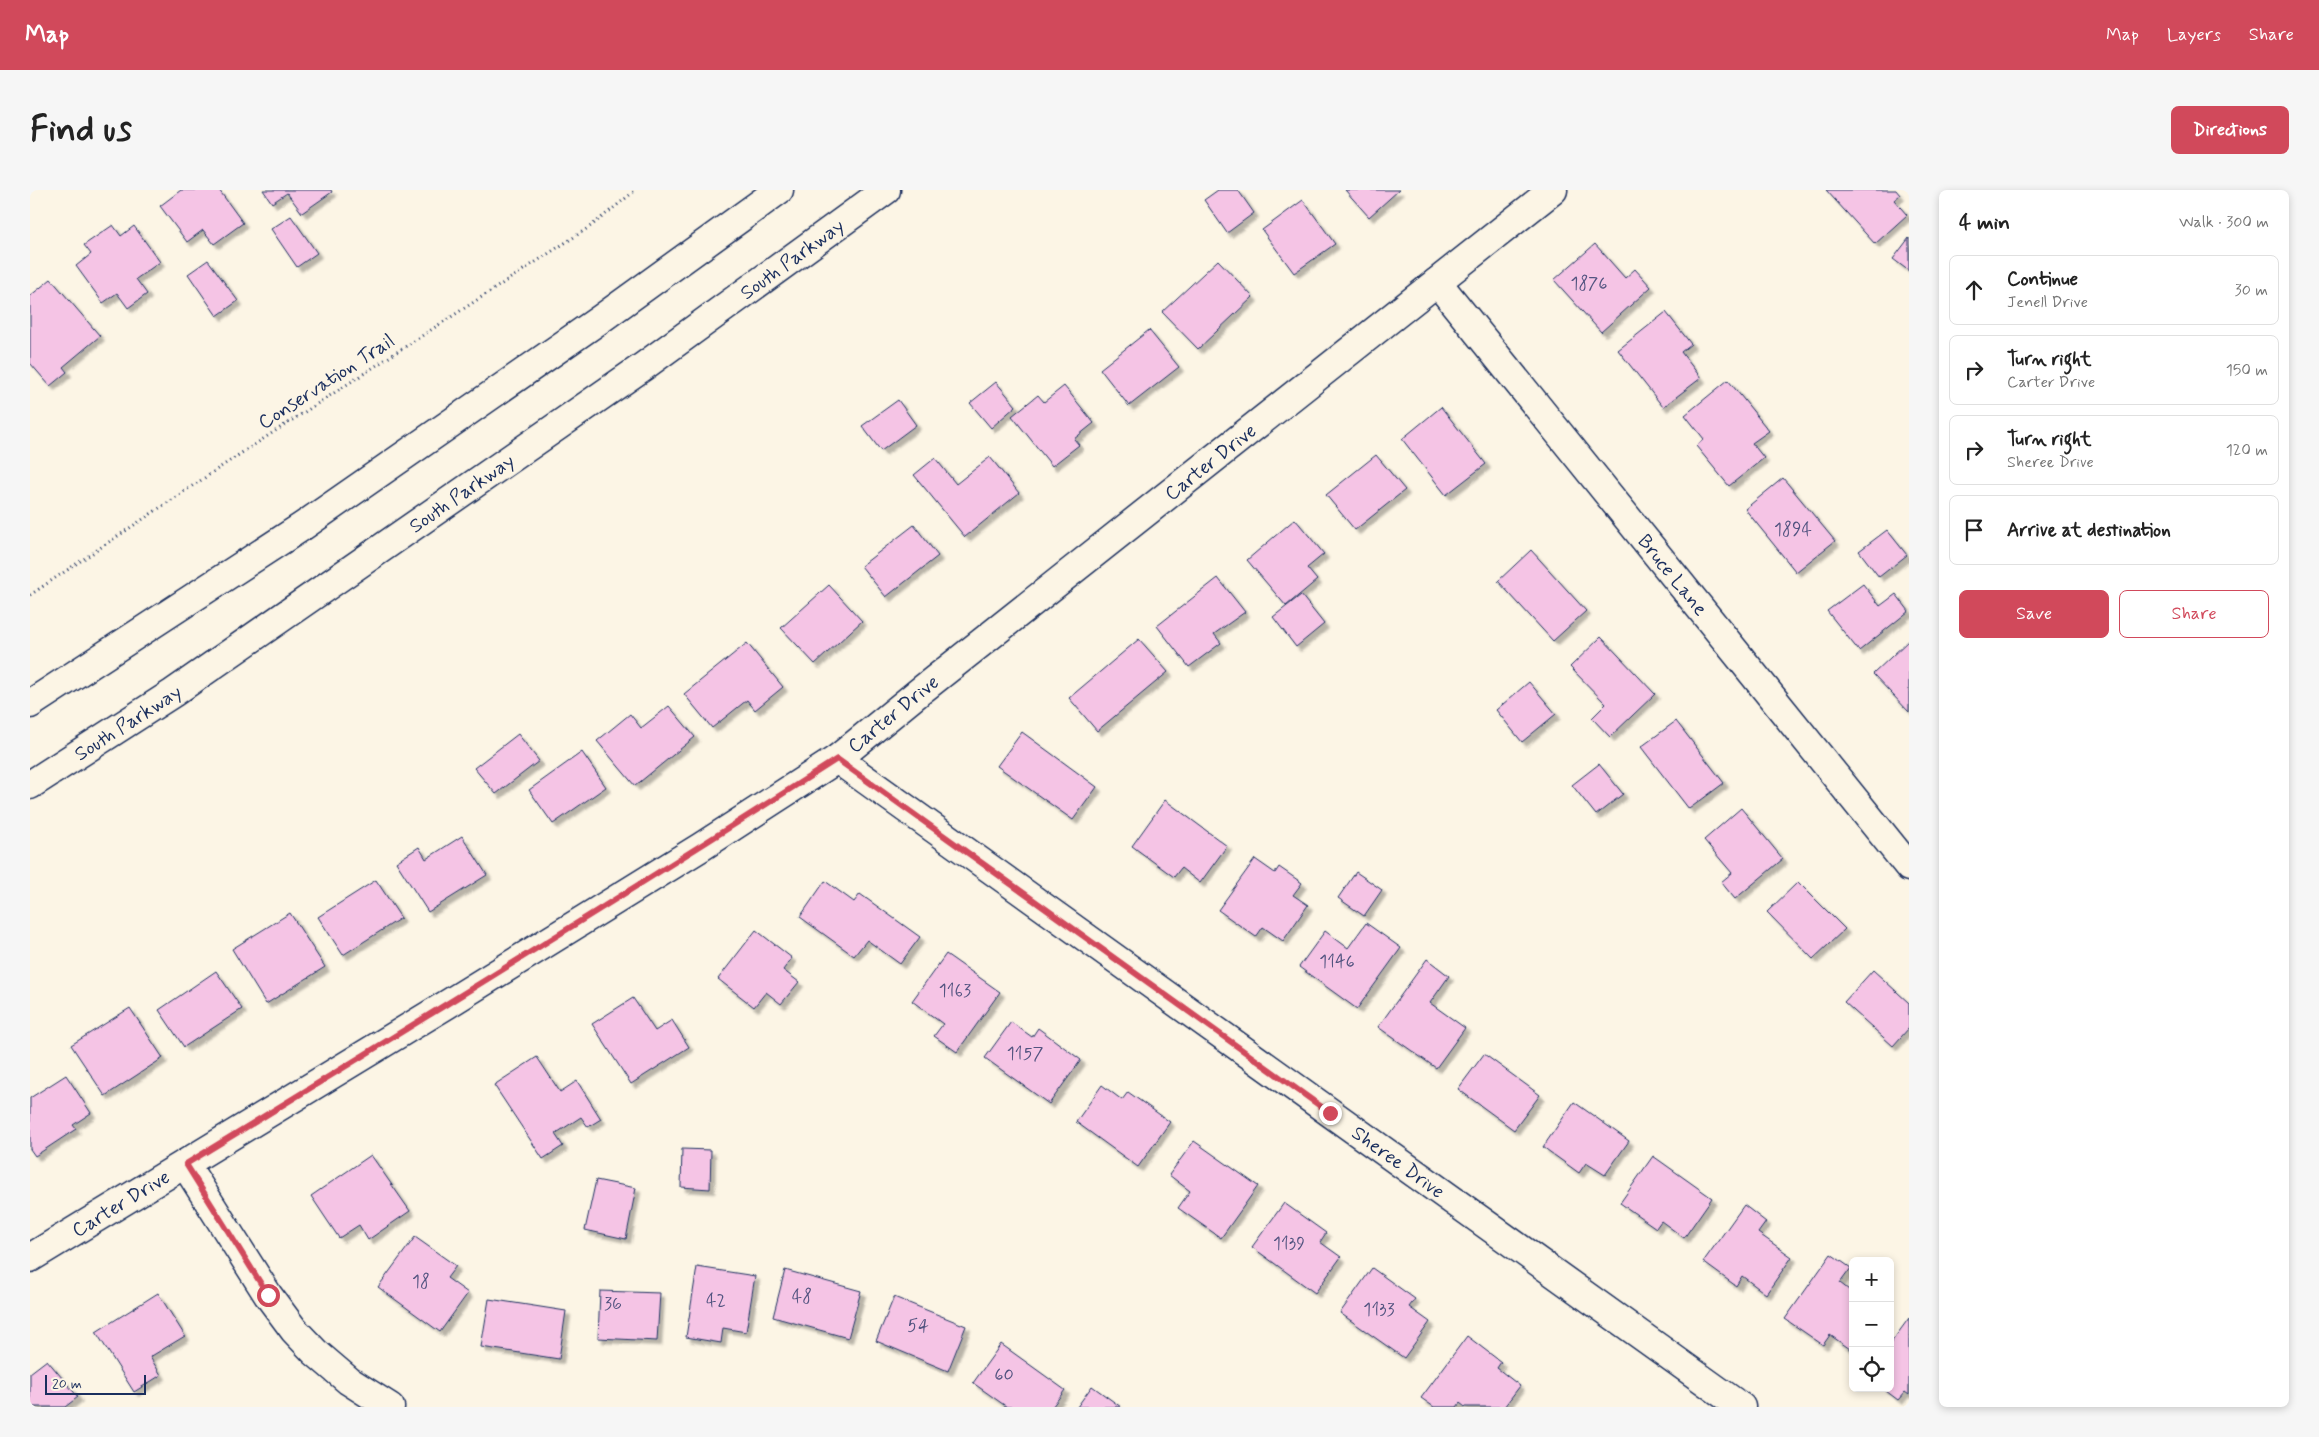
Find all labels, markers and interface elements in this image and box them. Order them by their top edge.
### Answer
text: Map [25,20,69,51]
text: Map [2106,23,2139,47]
text: Layers [2167,23,2221,47]
text: Share [2249,23,2294,47]
button: Directions [2171,106,2289,154]
text: Find us [30,107,132,153]
text: 4 min [1959,209,2010,237]
text: Walk · 300 m [2179,212,2269,233]
street label: South Parkway [735,213,850,307]
text: Continue [2007,267,2078,292]
house number: 1876 [1570,272,1608,296]
icon: ahead [1960,276,1988,304]
text: 30 m [2235,280,2268,301]
text: Jenell Drive [2007,292,2088,313]
street label: Conservation Trail [253,328,400,437]
text: Turn right [2007,347,2091,372]
icon: right [1960,356,1988,384]
text: 150 m [2226,360,2268,381]
text: Carter Drive [2007,372,2095,393]
street label: Carter Drive [1159,418,1263,508]
text: Turn right [2007,427,2091,452]
icon: right [1960,436,1988,464]
text: 120 m [2226,440,2268,461]
street label: South Parkway [404,448,520,540]
text: Sheree Drive [2007,452,2094,473]
icon: arrive [1960,516,1988,544]
house number: 1894 [1774,518,1812,542]
text: Arrive at destination [2007,518,2171,543]
street label: Bruce Lane [1631,529,1713,622]
button: Save [1959,590,2109,638]
button: Share [2119,590,2269,638]
street label: Carter Drive [843,669,945,760]
street label: South Parkway [70,679,187,768]
house number: 1146 [1319,950,1355,974]
house number: 1163 [939,979,971,1003]
house number: 1157 [1007,1042,1043,1066]
route end [1319,1102,1342,1125]
street label: Sheree Drive [1346,1120,1450,1205]
street label: Carter Drive [67,1164,175,1244]
house number: 1139 [1273,1232,1305,1256]
map controls [1849,1257,1894,1392]
button: + [1849,1257,1894,1302]
house number: 18 [412,1270,430,1294]
route start [257,1284,280,1307]
house number: 48 [792,1285,812,1309]
house number: 42 [706,1289,726,1313]
house number: 36 [604,1292,622,1316]
house number: 1133 [1363,1298,1395,1322]
button: − [1849,1302,1894,1347]
house number: 54 [907,1314,929,1338]
button: locate [1849,1347,1894,1392]
house number: 60 [994,1363,1014,1387]
scale bar [45,1372,146,1395]
text: 20 m [52,1375,82,1393]

